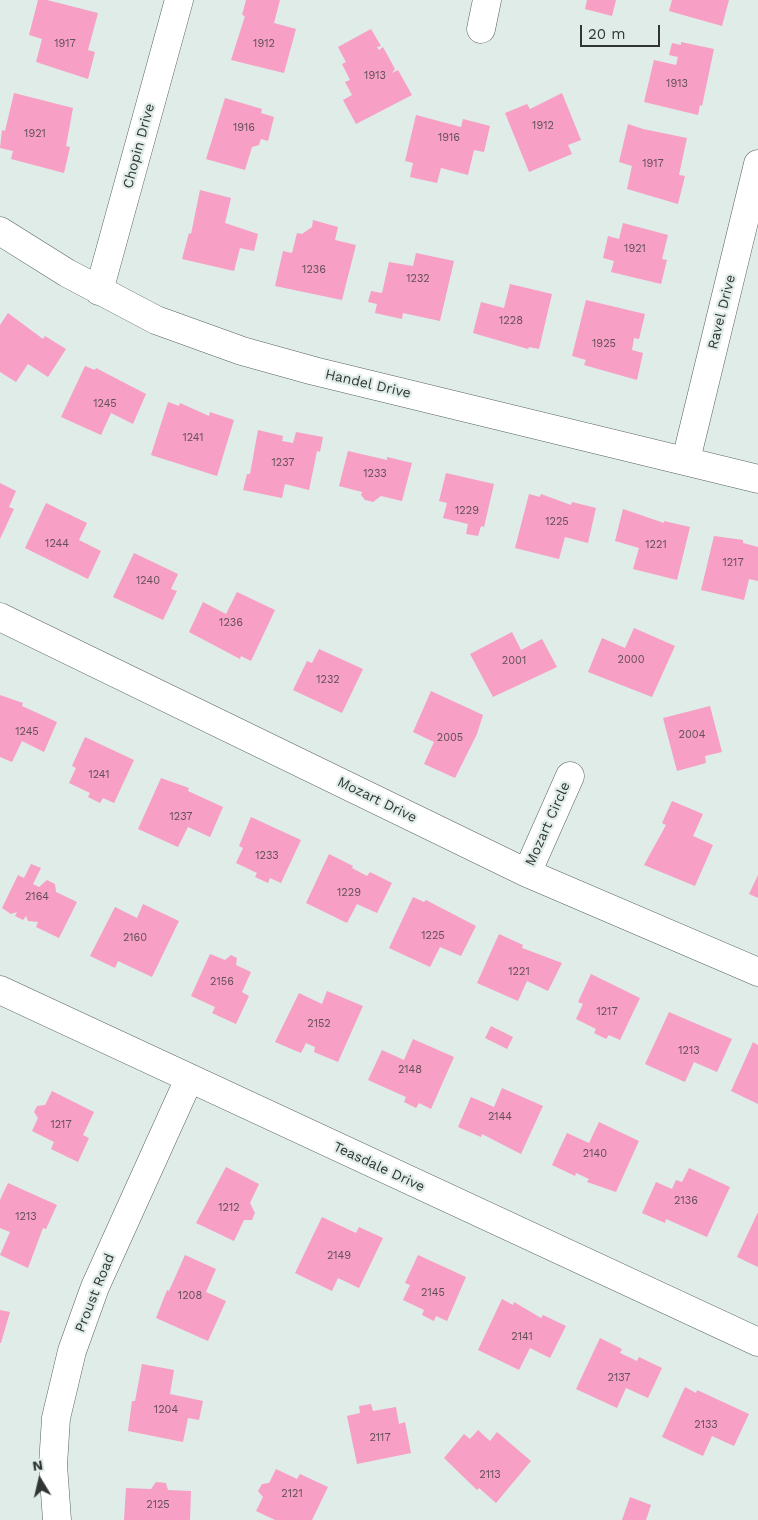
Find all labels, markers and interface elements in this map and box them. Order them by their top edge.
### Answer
scale bar [583,15,663,47]
text: 20 m [588,25,626,43]
house number: 1917 [54,37,76,51]
house number: 1912 [253,37,275,51]
house number: 1913 [364,69,386,83]
house number: 1913 [666,77,688,91]
street label: Chopin Drive [120,102,158,190]
house number: 1912 [532,119,554,133]
house number: 1916 [233,121,255,135]
house number: 1921 [24,127,46,141]
house number: 1916 [438,131,460,145]
house number: 1917 [642,157,664,171]
house number: 1921 [624,242,646,256]
house number: 1236 [302,263,326,277]
house number: 1232 [406,272,430,286]
street label: Ravel Drive [705,273,739,351]
house number: 1228 [499,314,523,328]
house number: 1925 [592,337,616,351]
street label: Handel Drive [323,366,413,402]
house number: 1245 [93,397,117,411]
house number: 1241 [182,431,204,445]
house number: 1237 [272,456,294,470]
house number: 1233 [363,467,387,481]
house number: 1229 [455,504,479,518]
house number: 1225 [545,515,569,529]
house number: 1244 [45,537,69,551]
house number: 1221 [645,538,667,552]
house number: 1217 [722,556,744,570]
house number: 1240 [136,574,160,588]
house number: 1236 [219,616,243,630]
house number: 2000 [618,653,644,667]
house number: 2001 [502,654,526,668]
house number: 1232 [316,673,340,687]
house number: 1245 [15,725,39,739]
house number: 2004 [679,728,705,742]
house number: 2005 [437,731,463,745]
house number: 1241 [88,768,110,782]
street label: Mozart Drive [335,774,419,826]
street label: Mozart Circle [522,779,574,869]
house number: 1237 [170,810,192,824]
house number: 1233 [255,849,279,863]
house number: 1229 [337,886,361,900]
house number: 2164 [25,890,49,904]
house number: 1225 [421,929,445,943]
house number: 2160 [123,931,147,945]
house number: 1221 [508,965,530,979]
house number: 2156 [210,975,234,989]
house number: 1217 [596,1005,618,1019]
house number: 2152 [307,1017,331,1031]
house number: 1213 [678,1044,700,1058]
house number: 2148 [398,1063,422,1077]
house number: 2144 [488,1110,512,1124]
house number: 1217 [50,1118,72,1132]
street label: Teasdale Drive [331,1138,427,1196]
house number: 2140 [583,1147,607,1161]
house number: 2136 [674,1194,698,1208]
house number: 1212 [218,1201,240,1215]
house number: 1213 [15,1210,37,1224]
house number: 2149 [327,1249,351,1263]
street label: Proust Road [72,1251,118,1335]
house number: 2145 [421,1286,445,1300]
house number: 1208 [178,1289,202,1303]
house number: 2141 [511,1330,533,1344]
house number: 2137 [608,1371,630,1385]
house number: 1204 [154,1403,178,1417]
house number: 2133 [694,1418,718,1432]
house number: 2117 [369,1431,391,1445]
north arrow [15,1455,65,1505]
text: N [31,1456,44,1474]
house number: 2113 [479,1468,501,1482]
house number: 2121 [281,1487,303,1501]
house number: 2125 [146,1498,170,1512]

